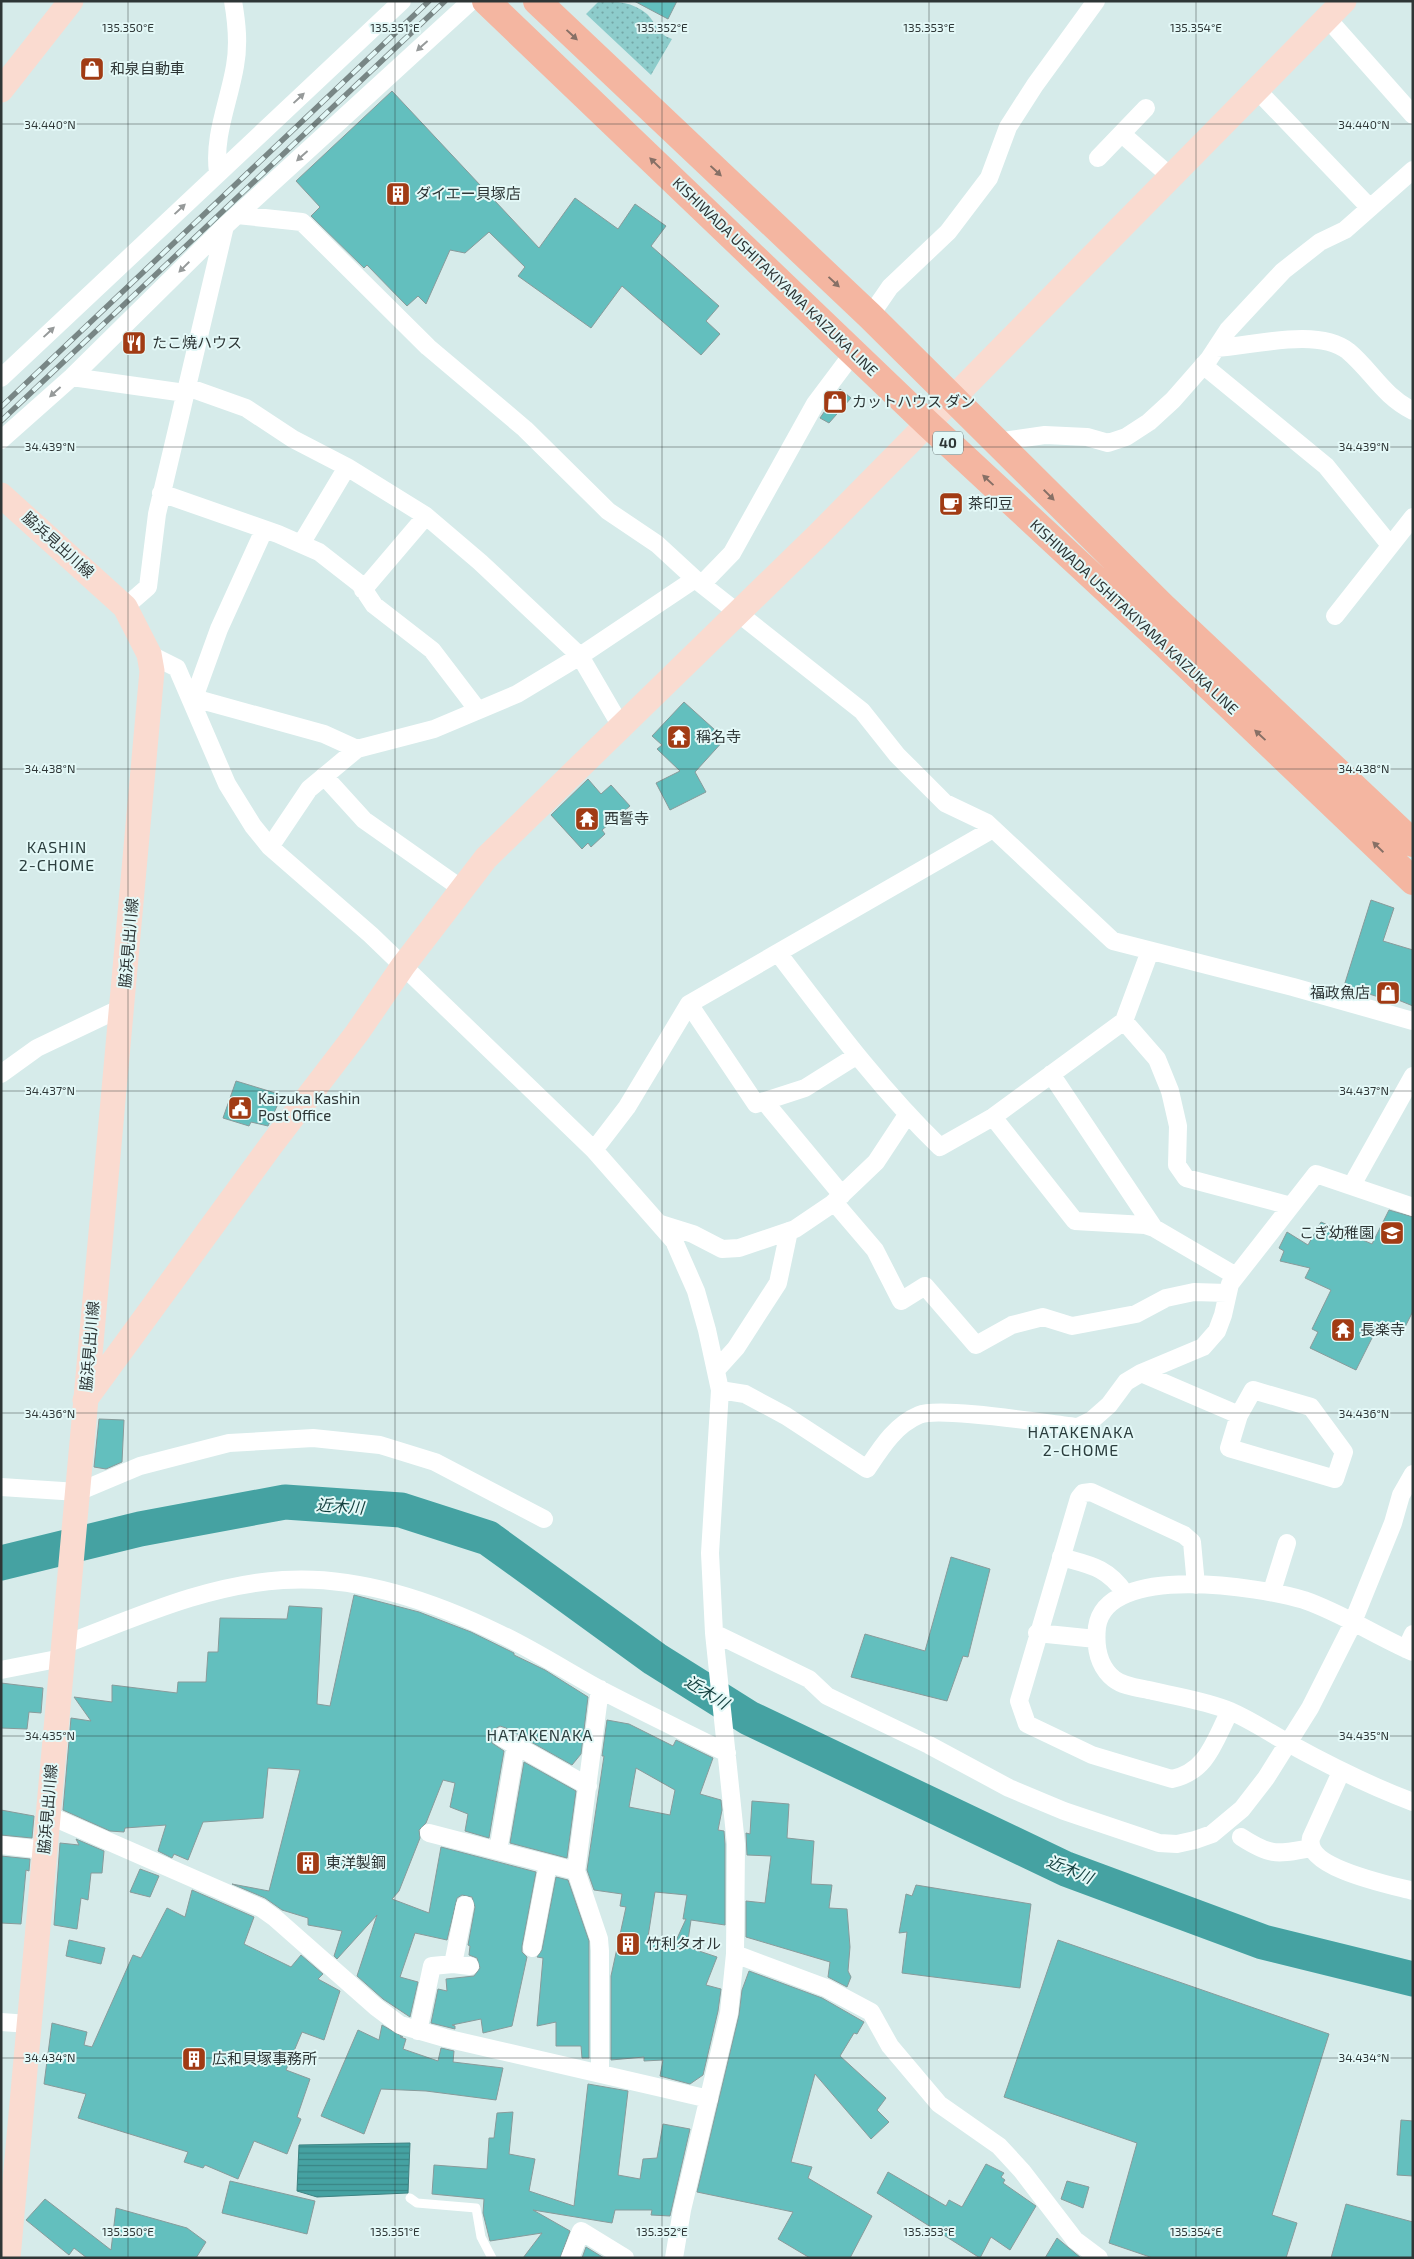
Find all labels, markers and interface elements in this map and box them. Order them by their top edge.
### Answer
text: 135.350°E [102,20,154,34]
text: 135.351°E [370,20,420,34]
text: 135.352°E [636,20,688,34]
text: 135.353°E [903,20,955,34]
text: 135.354°E [1170,20,1222,34]
one-way arrow [566,29,578,41]
one-way arrow [417,40,429,52]
shop icon: 和泉自動車 [79,56,105,82]
place label: 和泉自動車 [110,59,185,77]
one-way arrow [293,92,305,104]
text: 34.440°N [24,117,76,131]
text: 34.440°N [1338,117,1390,131]
one-way arrow [296,150,309,161]
one-way arrow [649,157,661,169]
one-way arrow [709,165,721,177]
street label: KISHIWADA USHITAKIYAMA KAIZUKA LINE [670,173,882,379]
building icon: ダイエー貝塚店 [385,181,411,207]
place label: ダイエー貝塚店 [416,184,521,202]
one-way arrow [174,203,186,215]
one-way arrow [178,260,190,272]
one-way arrow [827,276,839,288]
one-way arrow [43,326,55,338]
restaurant icon: たこ焼ハウス [121,330,147,356]
place label: たこ焼ハウス [152,333,242,351]
one-way arrow [49,386,61,398]
shop icon: カットハウス ダン [822,389,848,415]
place label: カットハウス ダン [852,392,975,410]
road number: 40 [933,432,963,454]
text: 34.439°N [25,439,75,453]
text: 34.439°N [1339,439,1389,453]
one-way arrow [983,474,995,486]
one-way arrow [1043,488,1055,500]
cafe icon: 茶印豆 [938,491,964,517]
place label: 茶印豆 [968,494,1013,512]
street label: 脇浜見出川線 [19,507,98,581]
street label: KISHIWADA USHITAKIYAMA KAIZUKA LINE [1027,515,1242,718]
temple icon: 稱名寺 [666,724,692,750]
place label: 稱名寺 [696,727,741,745]
one-way arrow [1255,729,1267,741]
text: 34.438°N [25,761,75,775]
text: 34.438°N [1339,761,1389,775]
temple icon: 西誓寺 [574,806,600,832]
place label: 西誓寺 [604,809,649,827]
district label: KASHIN 2-CHOME [19,837,95,874]
one-way arrow [1372,841,1384,853]
street label: 脇浜見出川線 [115,897,141,989]
shop icon: 福政魚店 [1375,980,1401,1006]
place label: 福政魚店 [1310,983,1370,1001]
text: 34.437°N [25,1083,75,1097]
text: 34.437°N [1339,1083,1389,1097]
place label: Kaizuka Kashin Post Office [258,1089,360,1124]
public building icon: Kaizuka Kashin Post Office [227,1095,253,1121]
school or university icon: こぎ幼稚園 [1379,1220,1405,1246]
place label: こぎ幼稚園 [1299,1223,1374,1241]
street label: 脇浜見出川線 [76,1300,102,1392]
temple icon: 長楽寺 [1330,1317,1356,1343]
place label: 長楽寺 [1360,1320,1405,1338]
text: 34.436°N [25,1406,75,1420]
text: 34.436°N [1339,1406,1389,1420]
district label: HATAKENAKA 2-CHOME [1028,1422,1134,1459]
water label: 近木川 [315,1494,367,1517]
water label: 近木川 [682,1671,734,1713]
district label: HATAKENAKA [487,1725,593,1744]
text: 34.435°N [25,1728,75,1742]
text: 34.435°N [1339,1728,1389,1742]
street label: 脇浜見出川線 [34,1763,60,1855]
building icon: 東洋製鋼 [295,1850,321,1876]
water label: 近木川 [1044,1850,1098,1887]
place label: 東洋製鋼 [326,1853,386,1871]
building icon: 竹利タオル [615,1931,641,1957]
place label: 竹利タオル [646,1934,721,1952]
building icon: 広和貝塚事務所 [181,2046,207,2072]
place label: 広和貝塚事務所 [212,2049,317,2067]
text: 34.434°N [25,2050,75,2064]
text: 34.434°N [1339,2050,1389,2064]
text: 135.350°E [102,2224,154,2238]
text: 135.351°E [370,2224,420,2238]
text: 135.352°E [636,2224,688,2238]
text: 135.353°E [903,2224,955,2238]
text: 135.354°E [1170,2224,1222,2238]

